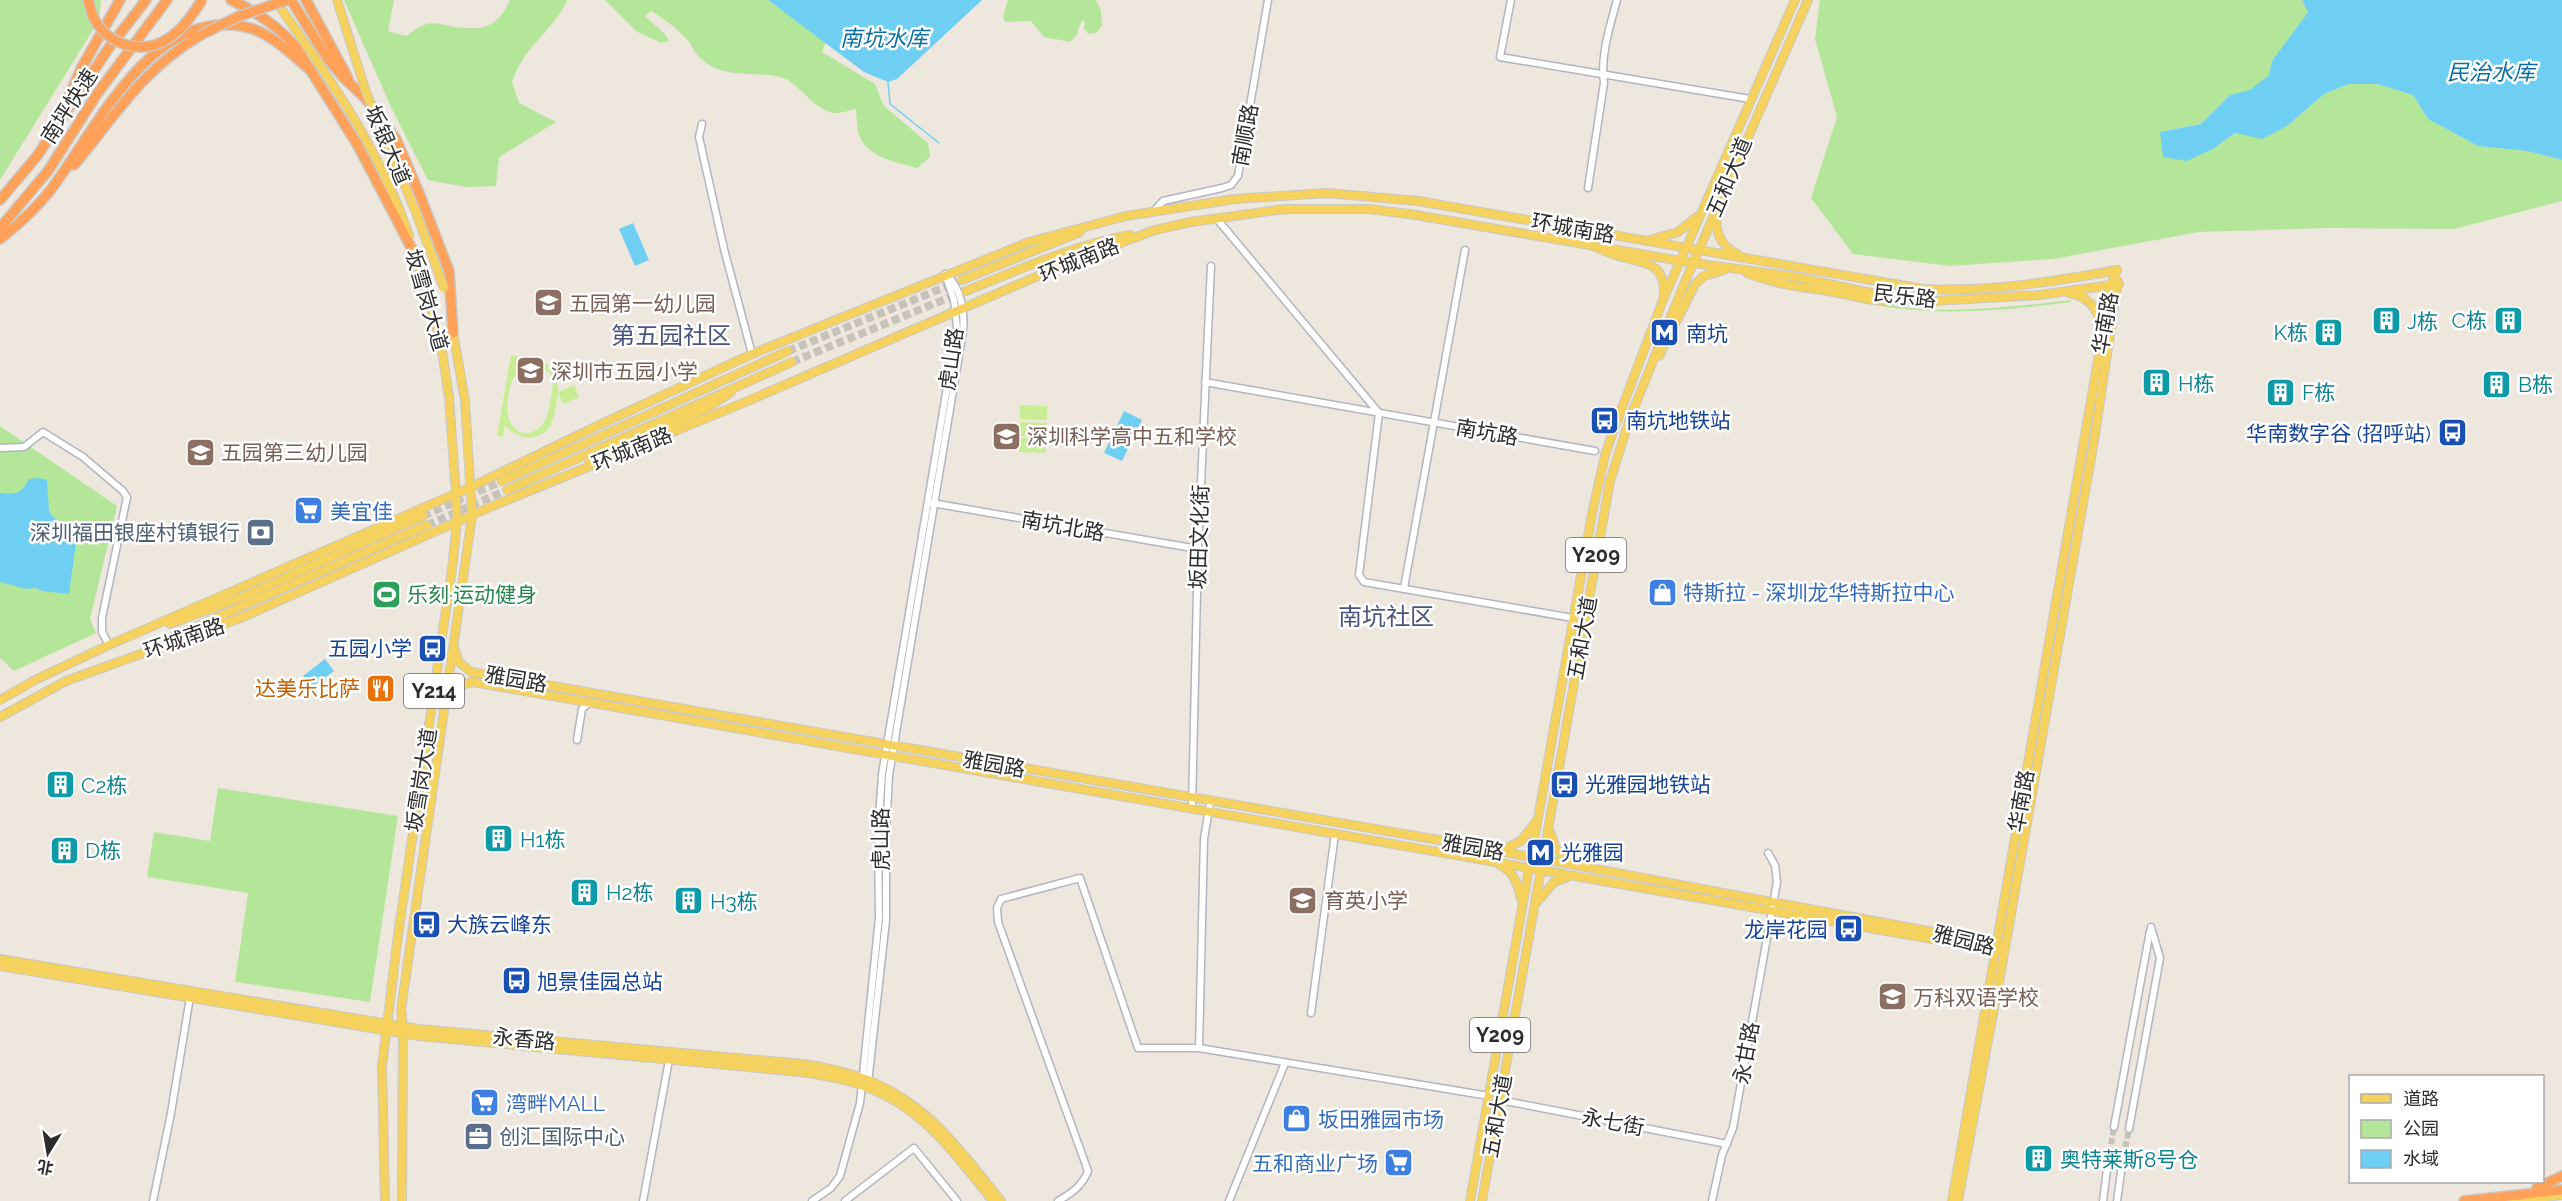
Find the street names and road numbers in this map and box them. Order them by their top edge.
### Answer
street label: 南坪快速 [36,64,102,148]
street label: 坂银大道 [360,101,416,189]
street label: 南顺路 [1227,102,1263,168]
street label: 五和大道 [1701,133,1757,221]
street label: 环城南路 [1529,208,1617,248]
street label: 环城南路 [1035,233,1123,287]
street label: 坂雪岗大道 [401,246,453,354]
street label: 民乐路 [1872,280,1938,312]
street label: 华南路 [2087,290,2123,356]
street label: 虎山路 [934,326,968,392]
street label: 南坑路 [1454,414,1520,450]
street label: 环城南路 [588,422,676,476]
street label: 坂田文化街 [1185,484,1213,590]
street label: 南坑北路 [1019,506,1107,546]
road number: Y209 [1566,538,1626,572]
street label: 五和大道 [1562,594,1602,682]
street label: 环城南路 [140,613,228,663]
street label: 雅园路 [483,661,549,697]
road number: Y214 [404,674,464,708]
street label: 坂雪岗大道 [400,726,442,834]
street label: 雅园路 [961,746,1027,782]
street label: 华南路 [2003,768,2039,834]
street label: 虎山路 [868,808,893,871]
street label: 雅园路 [1440,829,1506,865]
street label: 雅园路 [1930,920,1998,960]
road number: Y209 [1470,1018,1530,1052]
street label: 永甘路 [1728,1020,1764,1086]
street label: 永香路 [492,1024,556,1054]
street label: 五和大道 [1477,1072,1517,1160]
street label: 永七街 [1580,1104,1646,1140]

